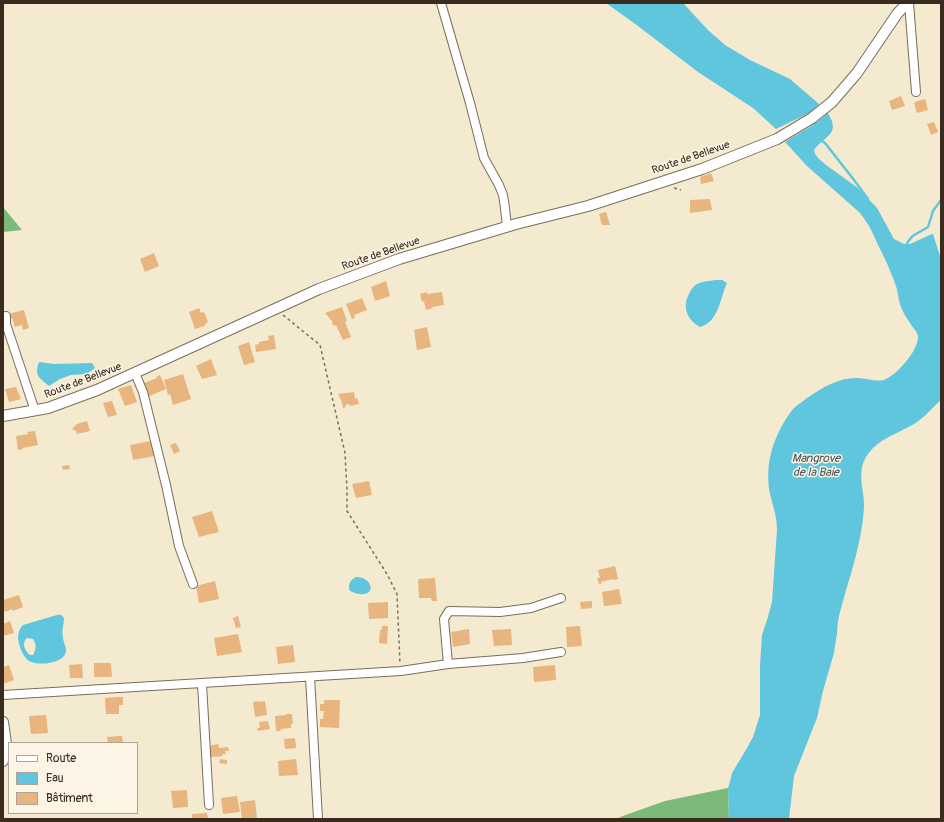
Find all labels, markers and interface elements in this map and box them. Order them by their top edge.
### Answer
street label: Route de Bellevue [650,138,732,178]
street label: Route de Bellevue [340,234,422,274]
street label: Route de Bellevue [43,360,123,402]
water label: Mangrove de la Baie [792,452,840,480]
legend [8,742,138,814]
text: Route [46,751,76,766]
text: Eau [46,771,64,786]
text: Bâtiment [46,791,93,806]

